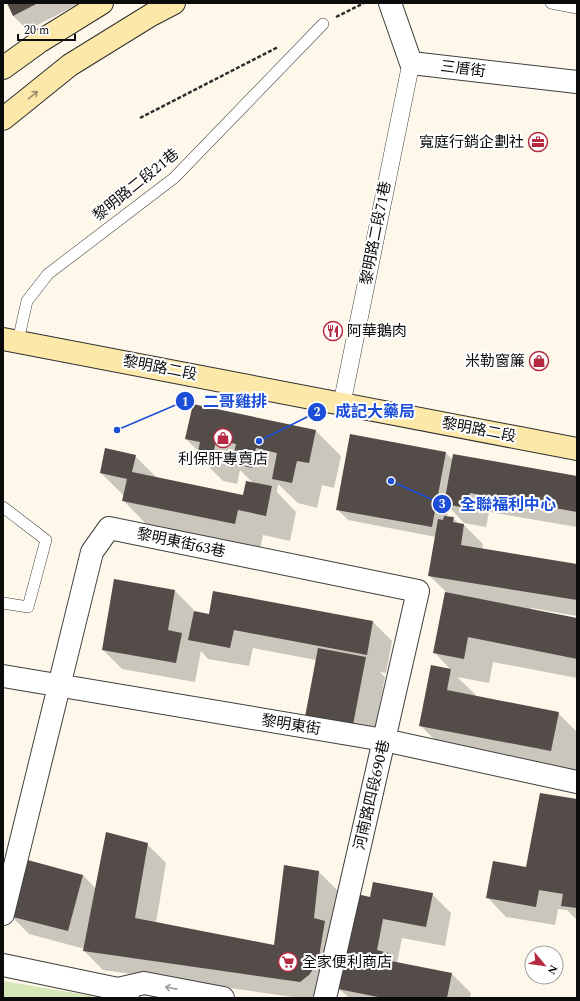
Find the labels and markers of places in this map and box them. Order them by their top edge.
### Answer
place label: 寬庭行銷企劃社 [419,131,524,154]
office icon: 寬庭行銷企劃社 [527,131,549,153]
restaurant icon: 阿華鵝肉 [322,320,344,342]
place label: 阿華鵝肉 [347,320,407,343]
place label: 米勒窗簾 [465,350,525,373]
shop icon: 米勒窗簾 [528,350,550,372]
callout: 二哥雞排 [175,387,275,415]
callout: 成記大藥局 [307,398,423,426]
shop icon: 利保肝專賣店 [212,427,234,449]
place label: 利保肝專賣店 [178,448,268,471]
callout: 全聯福利中心 [432,490,564,518]
supermarket icon: 全家便利商店 [277,951,299,973]
place label: 全家便利商店 [302,951,392,974]

